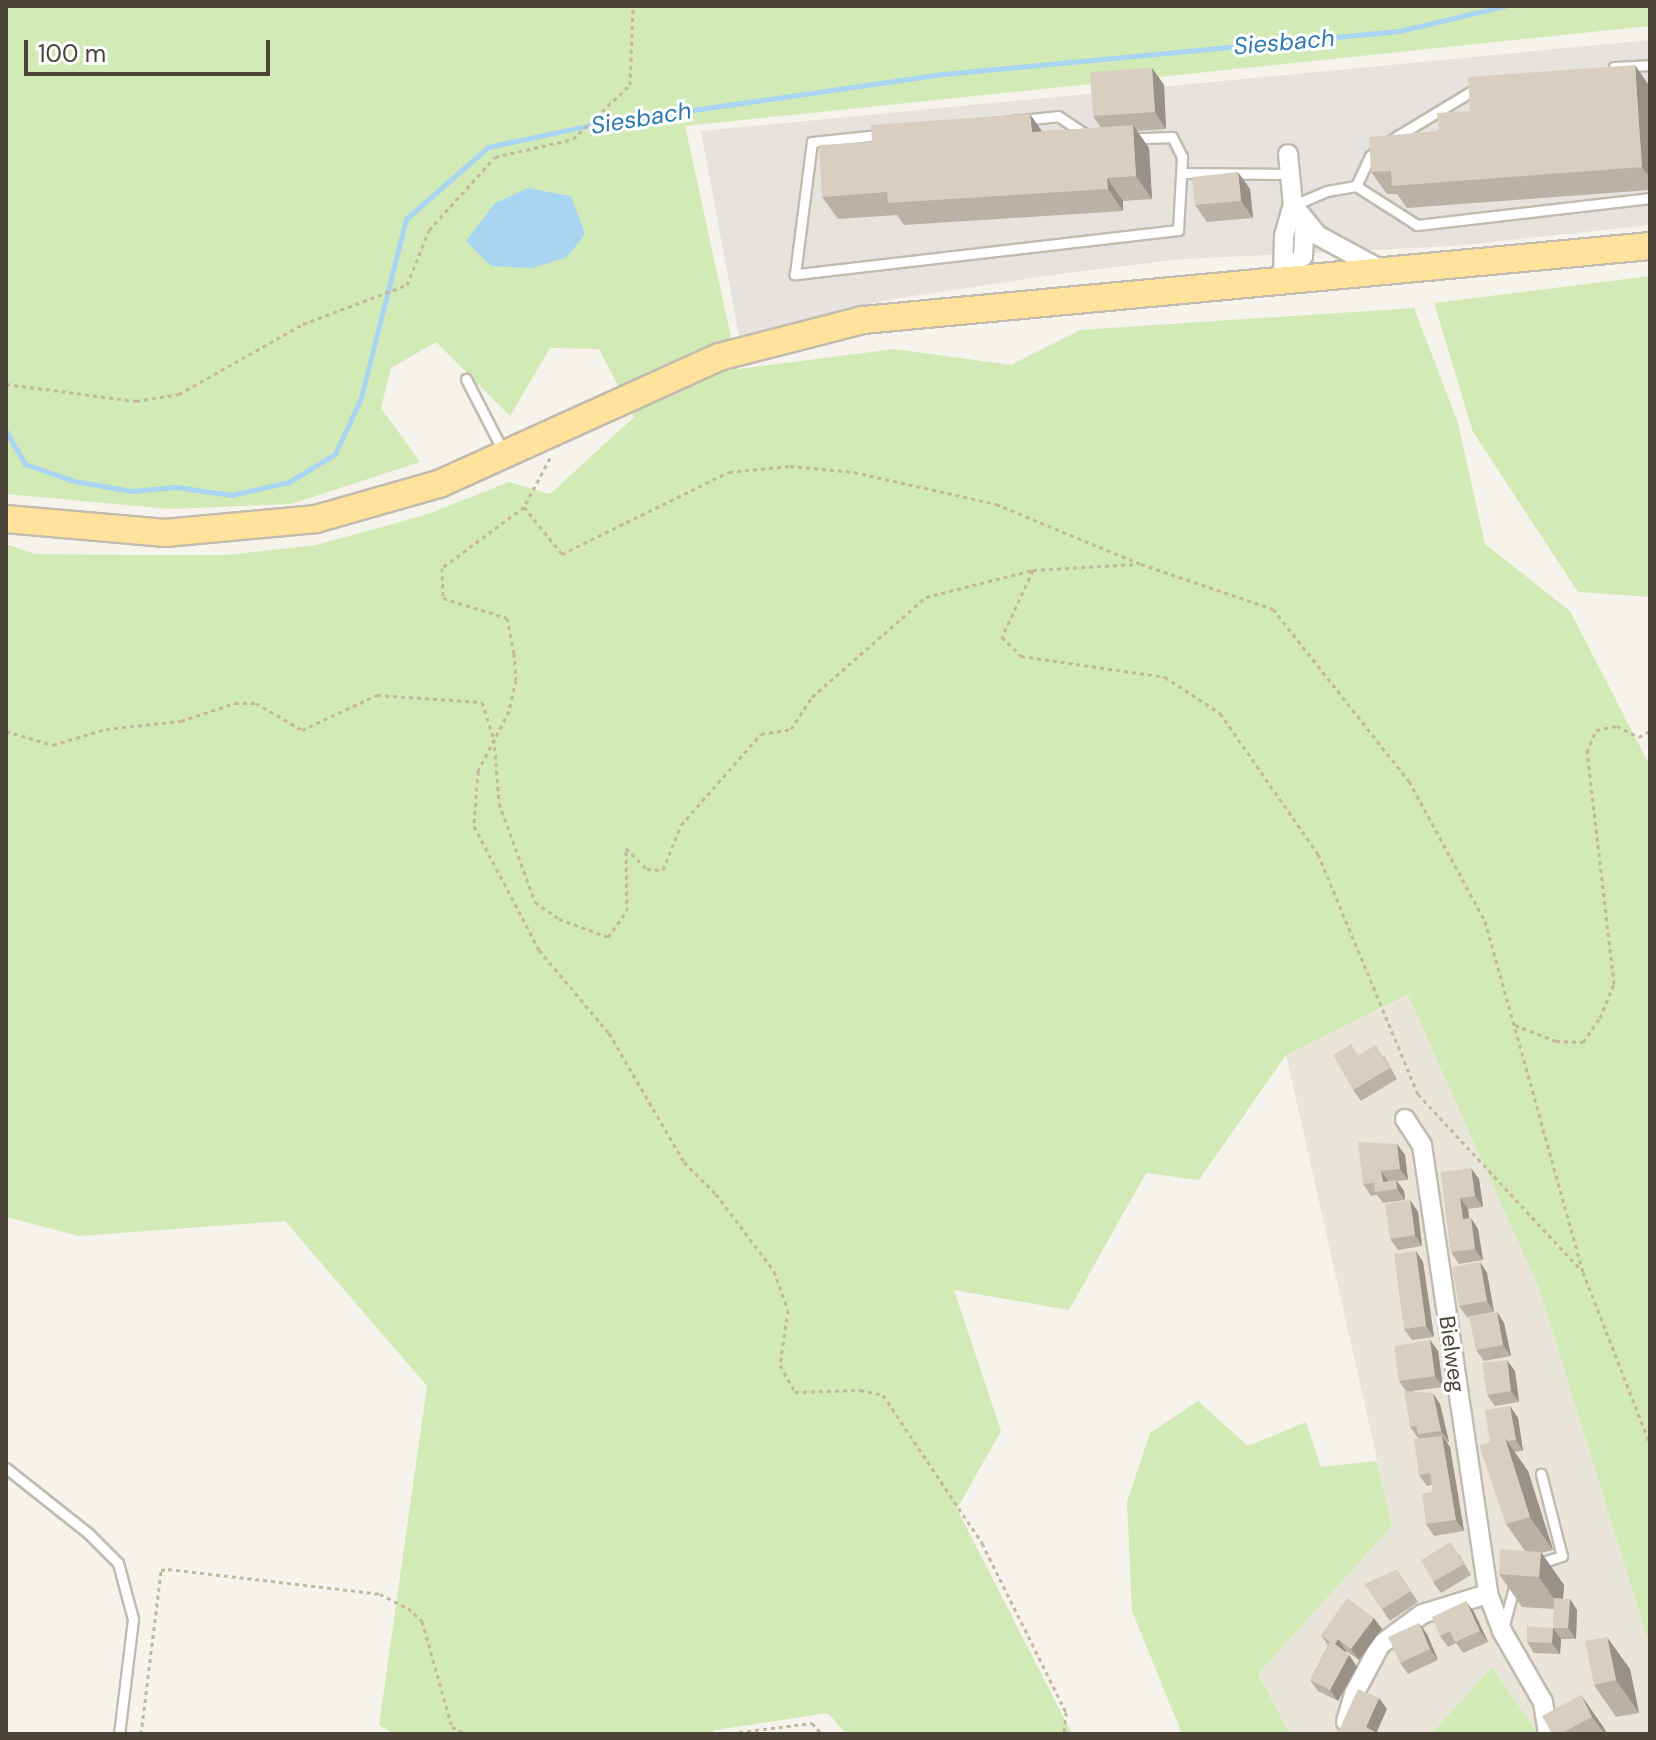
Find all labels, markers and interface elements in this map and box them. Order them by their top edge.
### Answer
water label: Siesbach [1232,23,1336,61]
scale bar [28,24,274,74]
text: 100 m [38,38,106,69]
water label: Siesbach [589,96,693,140]
street label: Bielweg [1434,1314,1470,1394]

